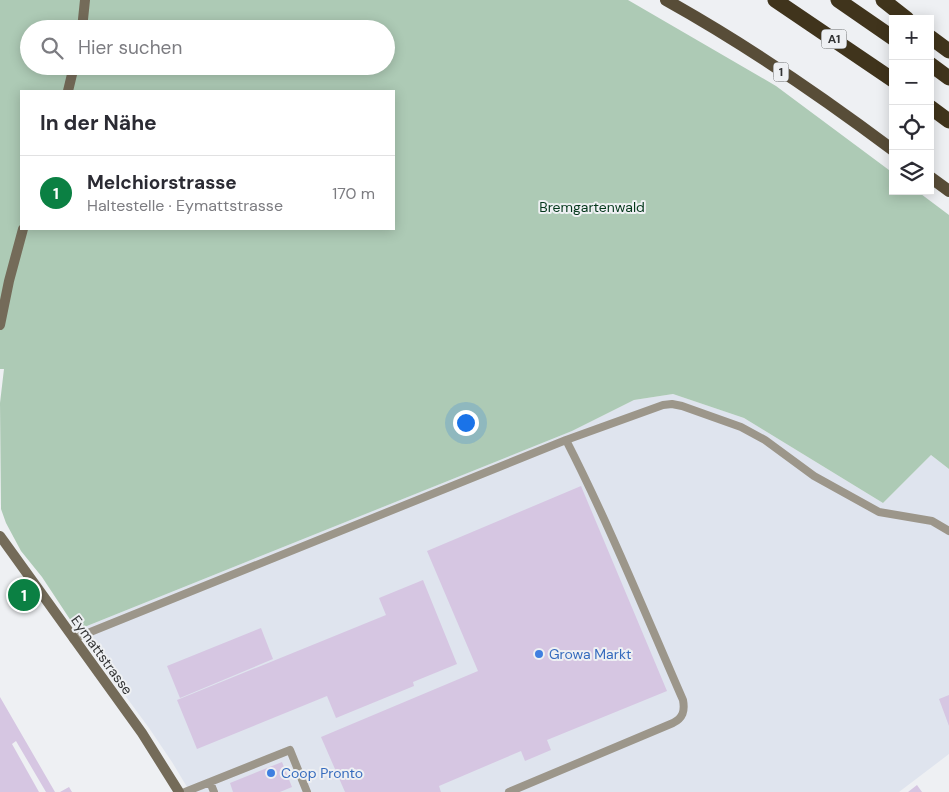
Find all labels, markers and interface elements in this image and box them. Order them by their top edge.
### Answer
map controls [889,15,934,195]
button: + [889,15,934,60]
search box [20,20,395,75]
road number: A1 [822,30,846,48]
icon: search [38,34,66,62]
text: Hier suchen [78,35,182,60]
button: − [889,60,934,105]
road number: 1 [774,62,788,82]
button: locate [889,105,934,150]
text: In der Nähe [40,109,157,137]
button: layers [889,150,934,195]
text: Melchiorstrasse [87,170,237,195]
text: 1 [53,183,59,204]
text: 170 m [332,183,375,204]
text: Haltestelle · Eymattstrasse [87,195,283,216]
park label: Bremgartenwald [539,198,645,216]
your location [453,410,479,436]
pin: 1 [8,576,40,614]
street label: Eymattstrasse [67,612,137,698]
place label: Growa Markt [549,645,631,663]
marker: Growa Markt [533,648,545,660]
place label: Coop Pronto [281,764,363,782]
marker: Coop Pronto [265,767,277,779]

